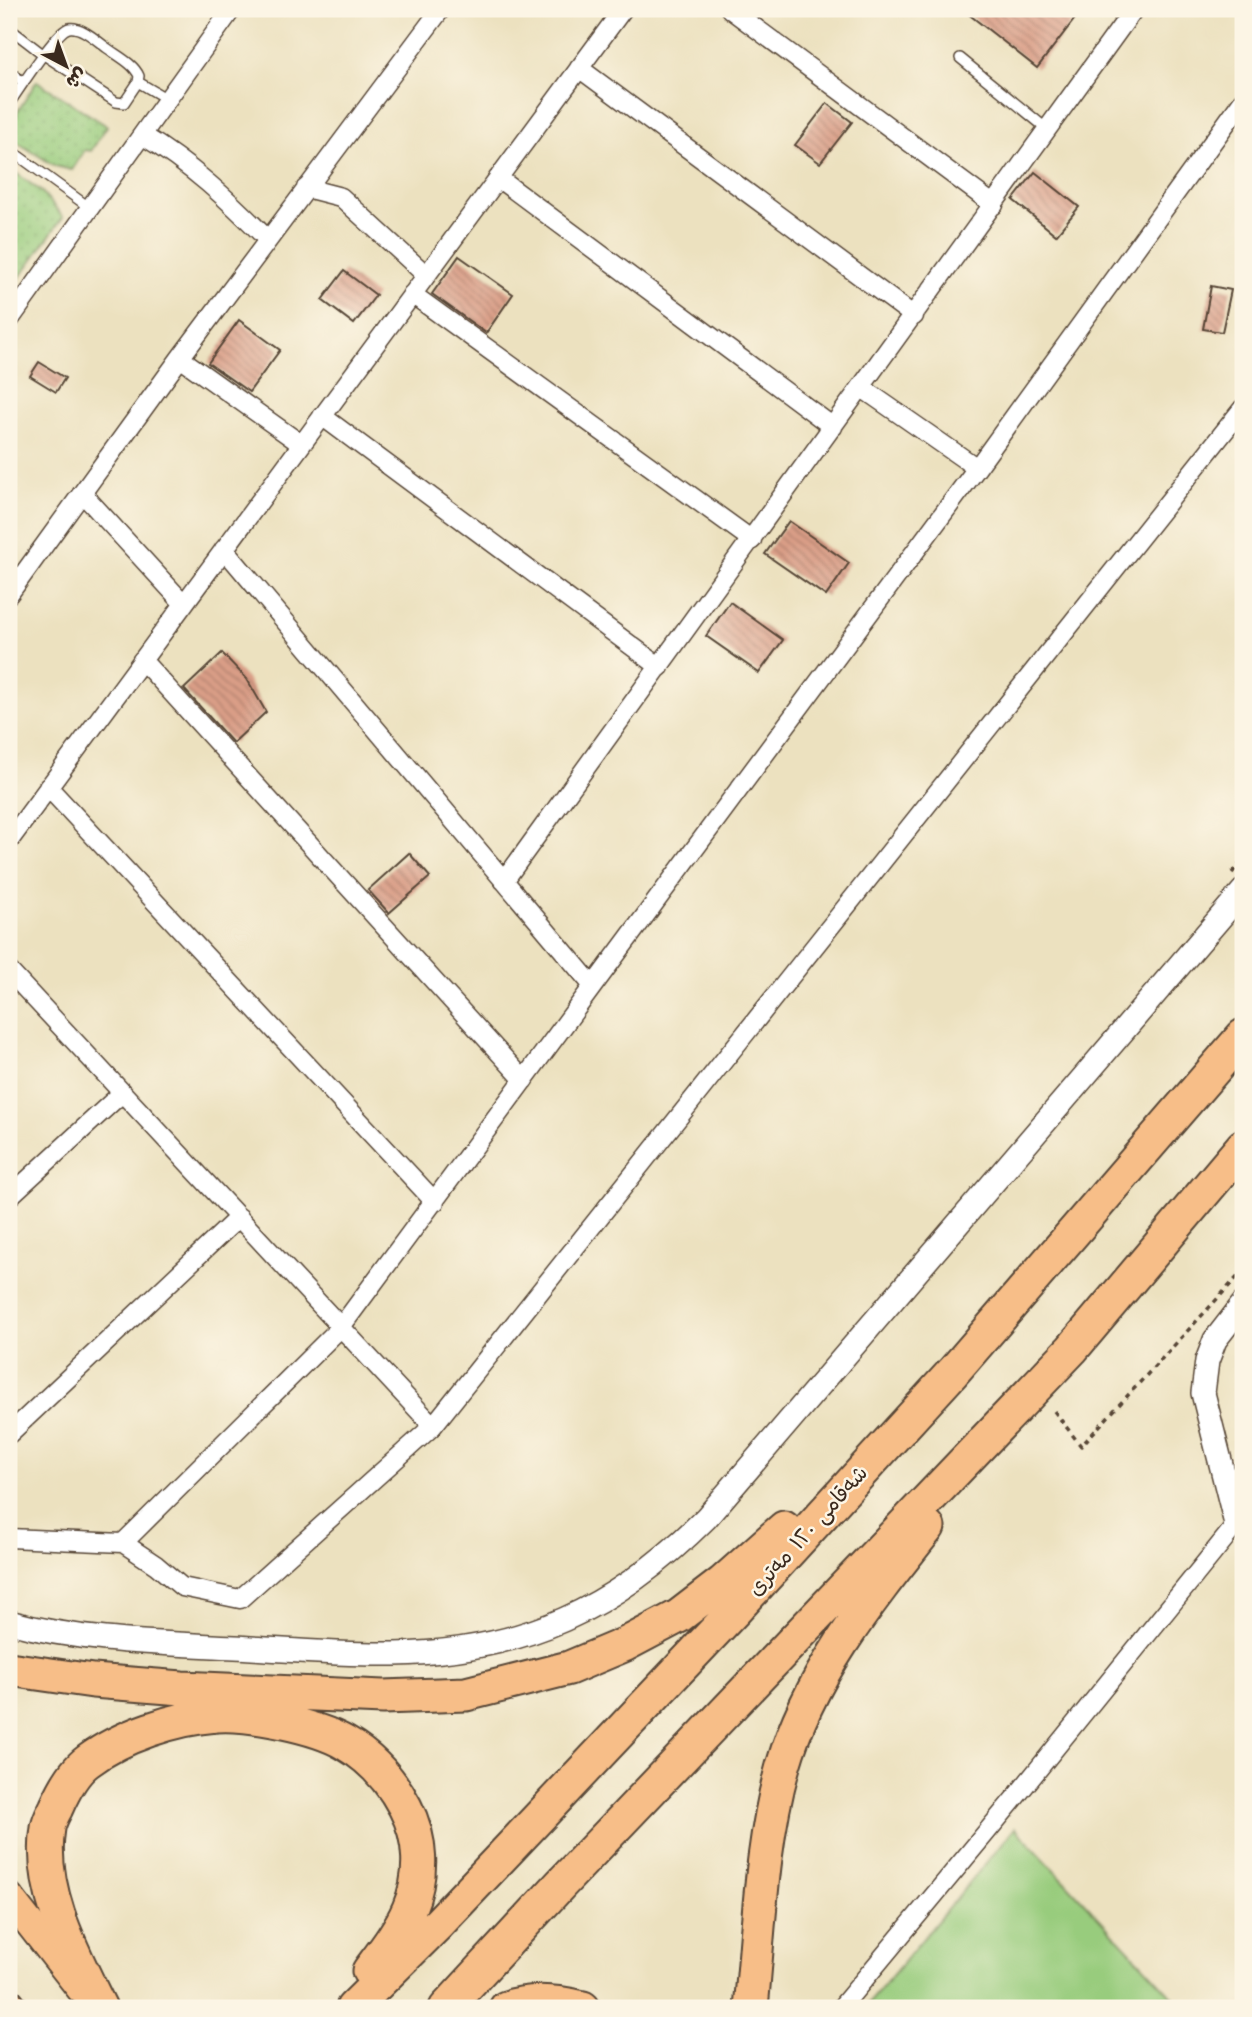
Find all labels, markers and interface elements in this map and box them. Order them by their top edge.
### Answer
north arrow [32,32,102,102]
text: ش [59,61,93,95]
street label: شەقامی ١٢٠ مەتری [741,1459,875,1603]

